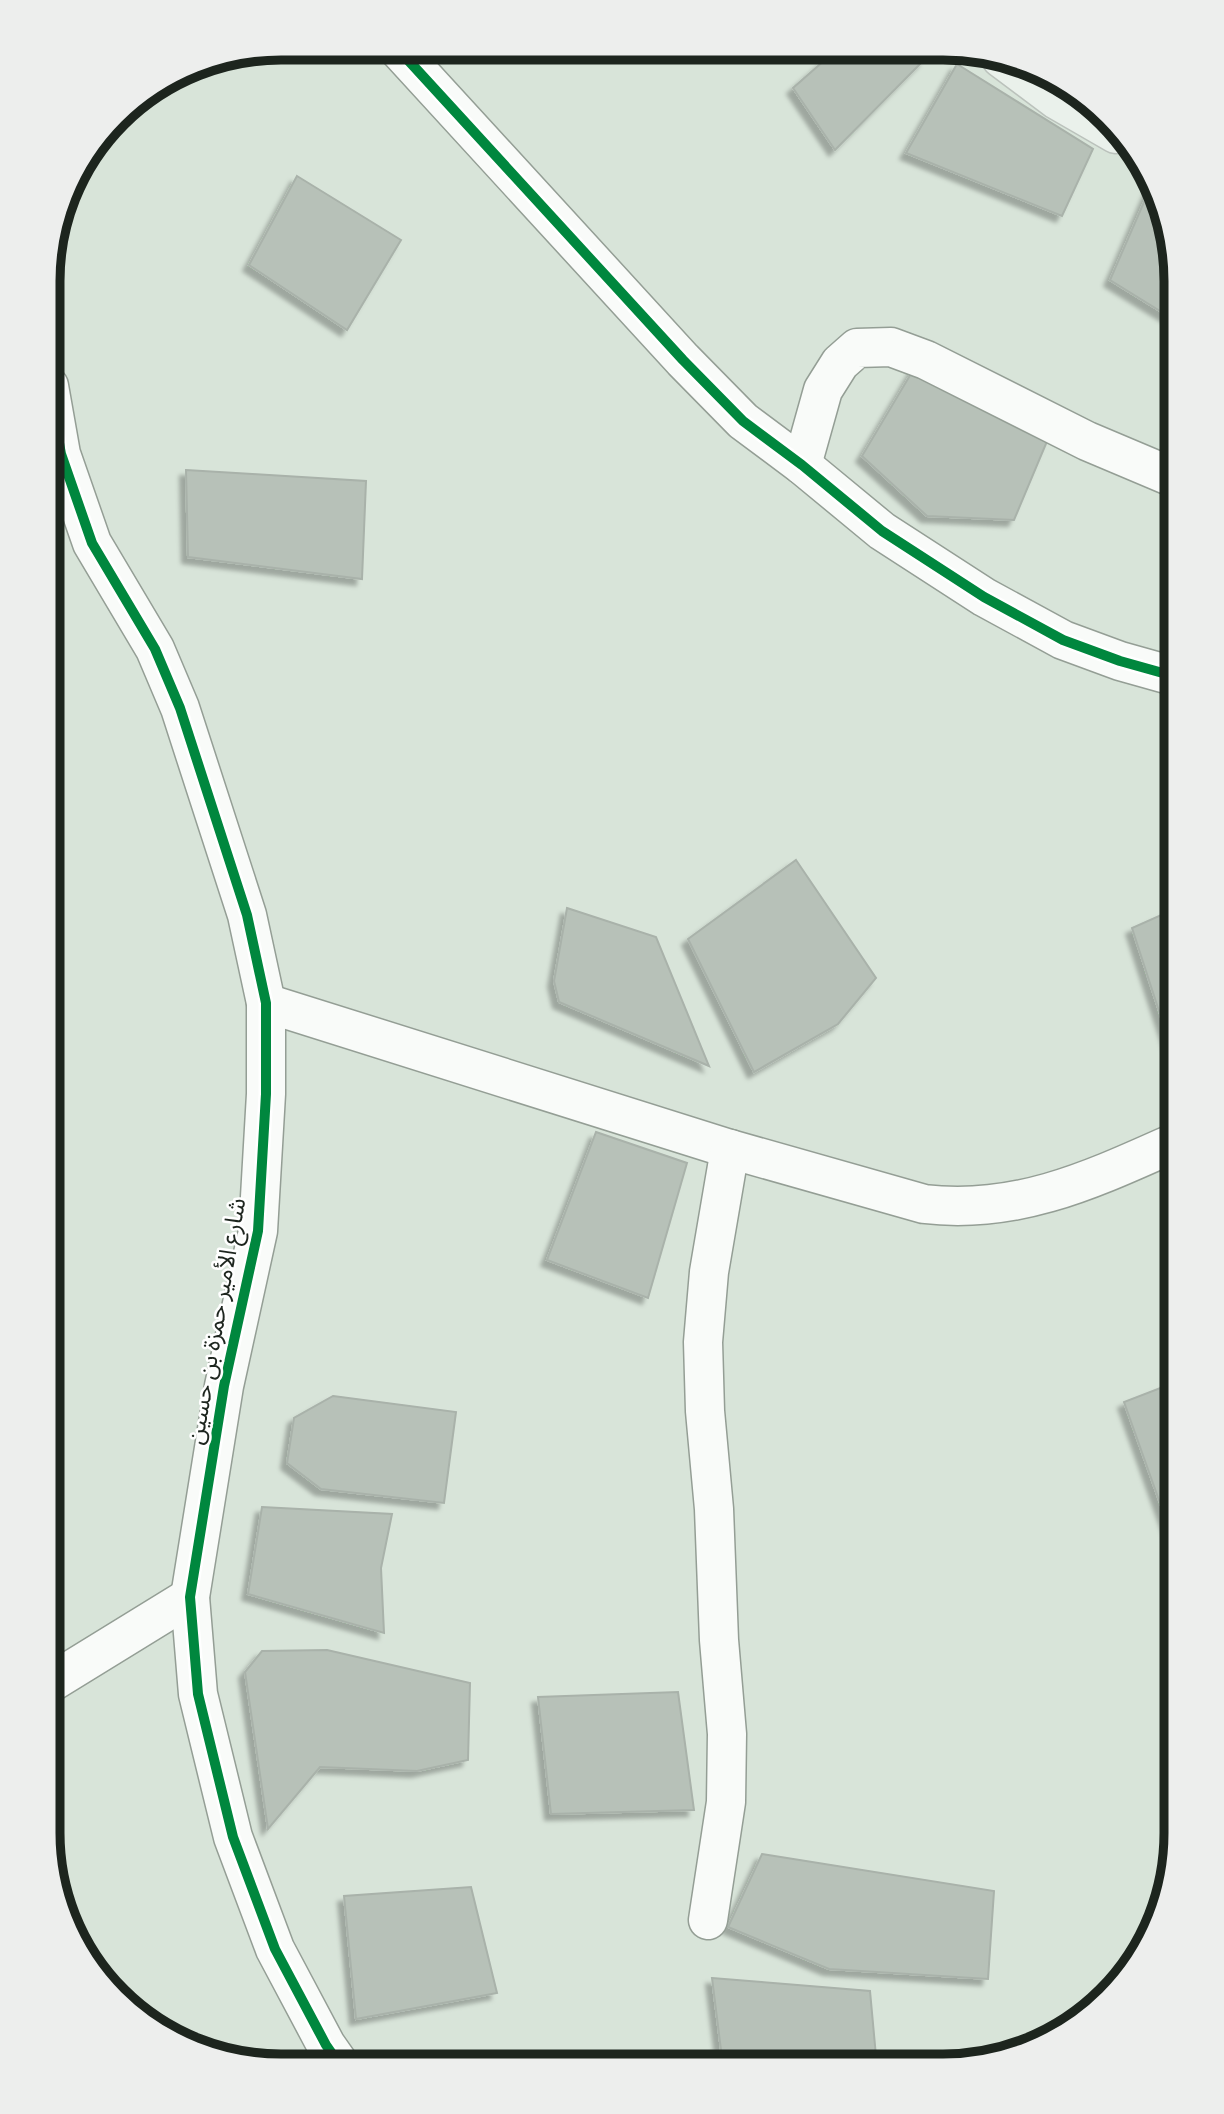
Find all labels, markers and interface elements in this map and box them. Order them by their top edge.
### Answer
street label: شارع الأمير حمزة بن حسين [176,1195,254,1447]

